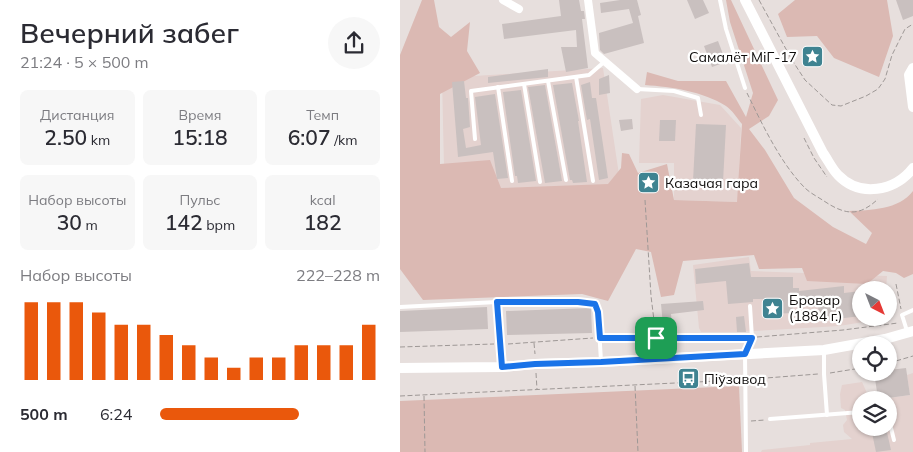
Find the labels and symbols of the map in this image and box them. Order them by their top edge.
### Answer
place icon: Самалёт МіГ-17 [801,45,825,69]
place label: Самалёт МіГ-17 [689,48,797,66]
place icon: Казачая гара [637,171,661,195]
place label: Казачая гара [665,174,758,192]
north arrow [852,281,898,326]
place label: Бровар (1884 г.) [789,291,843,325]
place icon: Бровар (1884 г.) [761,296,785,320]
pin [635,317,677,359]
bus stop icon: Піўзавод [676,367,700,391]
place label: Піўзавод [704,370,766,388]

